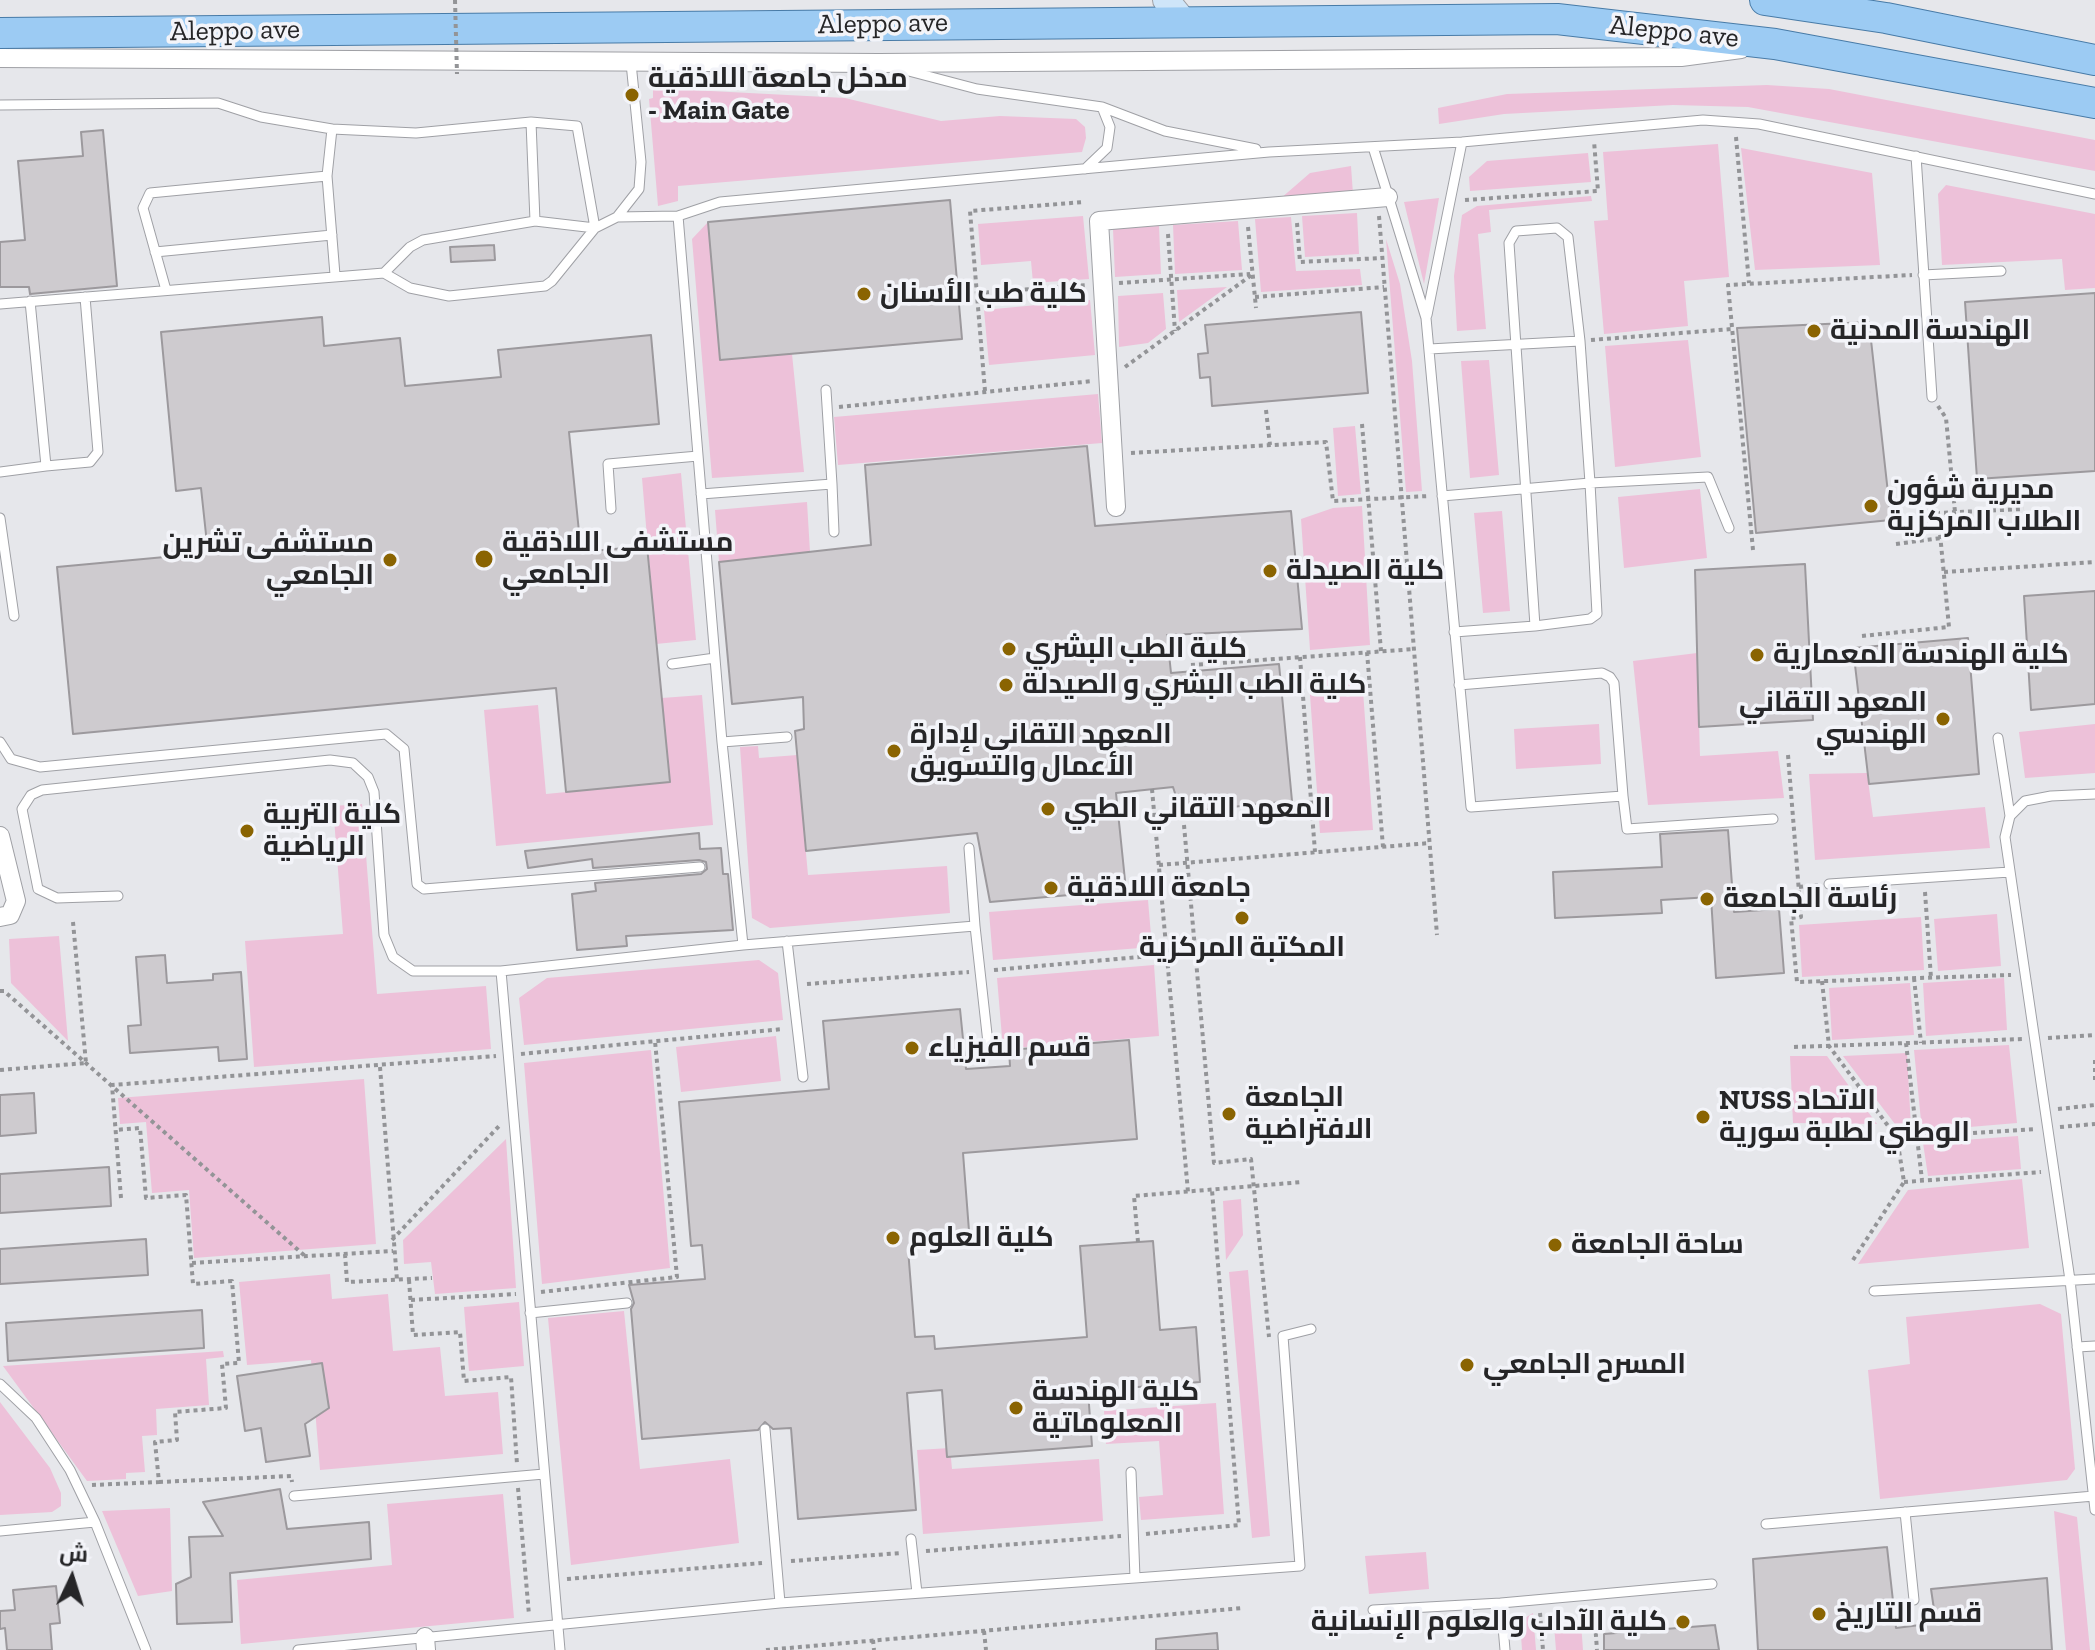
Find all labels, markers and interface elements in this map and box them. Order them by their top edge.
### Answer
street label: Aleppo ave [818,6,948,42]
street label: Aleppo ave [1608,8,1740,56]
street label: Aleppo ave [170,13,300,49]
place label: مدخل جامعة اللاذقية - Main Gate [648,62,908,128]
marker: مدخل جامعة اللاذقية - Main Gate [623,86,641,104]
place label: كلية طب الأسنان [880,277,1087,311]
marker: كلية طب الأسنان [855,285,873,303]
place label: الهندسة المدنية [1830,314,2030,348]
marker: الهندسة المدنية [1805,322,1823,340]
place label: مديرية شؤون الطلاب المركزية [1887,473,2081,539]
marker: مديرية شؤون الطلاب المركزية [1862,497,1880,515]
place label: مستشفى اللاذقية الجامعي [502,526,734,592]
place label: مستشفى تشرين الجامعي [163,527,374,593]
marker: مستشفى اللاذقية الجامعي [473,548,495,570]
marker: مستشفى تشرين الجامعي [381,551,399,569]
place label: كلية الصيدلة [1286,554,1444,588]
marker: كلية الصيدلة [1261,562,1279,580]
place label: كلية الطب البشري [1025,632,1247,666]
place label: كلية الهندسة المعمارية [1773,638,2069,672]
marker: كلية الطب البشري [1000,640,1018,658]
marker: كلية الهندسة المعمارية [1748,646,1766,664]
place label: كلية الطب البشري و الصيدلة [1022,668,1366,702]
marker: كلية الطب البشري و الصيدلة [997,676,1015,694]
place label: المعهد التقاني الهندسي [1739,686,1927,752]
marker: المعهد التقاني الهندسي [1934,710,1952,728]
place label: المعهد التقاني لإدارة الأعمال والتسويق [910,718,1172,784]
marker: المعهد التقاني لإدارة الأعمال والتسويق [885,742,903,760]
place label: المعهد التقاني الطبي [1064,792,1331,826]
place label: كلية التربية الرياضية [263,798,401,864]
marker: المعهد التقاني الطبي [1039,800,1057,818]
marker: كلية التربية الرياضية [238,822,256,840]
place label: جامعة اللاذقية [1067,871,1251,905]
marker: جامعة اللاذقية [1042,879,1060,897]
place label: رئاسة الجامعة [1723,882,1897,916]
marker: رئاسة الجامعة [1698,890,1716,908]
marker: المكتبة المركزية [1233,909,1251,927]
place label: المكتبة المركزية [1139,931,1345,965]
place label: قسم الفيزياء [928,1031,1091,1065]
marker: قسم الفيزياء [903,1039,921,1057]
place label: الجامعة الافتراضية [1245,1081,1373,1147]
place label: NUSS الاتحاد الوطني لطلبة سورية [1719,1084,1970,1150]
marker: الجامعة الافتراضية [1220,1105,1238,1123]
marker: NUSS الاتحاد الوطني لطلبة سورية [1694,1108,1712,1126]
place label: كلية العلوم [909,1221,1054,1255]
place label: ساحة الجامعة [1571,1228,1744,1262]
marker: كلية العلوم [884,1229,902,1247]
marker: ساحة الجامعة [1546,1236,1564,1254]
place label: المسرح الجامعي [1483,1348,1686,1382]
marker: المسرح الجامعي [1458,1356,1476,1374]
place label: كلية الهندسة المعلوماتية [1032,1375,1199,1441]
marker: كلية الهندسة المعلوماتية [1007,1399,1025,1417]
north arrow [32,1538,112,1618]
text: ش [59,1539,89,1568]
place label: قسم التاريخ [1835,1597,1982,1631]
place label: كلية الآداب والعلوم الإنسانية [1311,1605,1667,1639]
marker: قسم التاريخ [1810,1605,1828,1623]
marker: كلية الآداب والعلوم الإنسانية [1674,1613,1692,1631]

